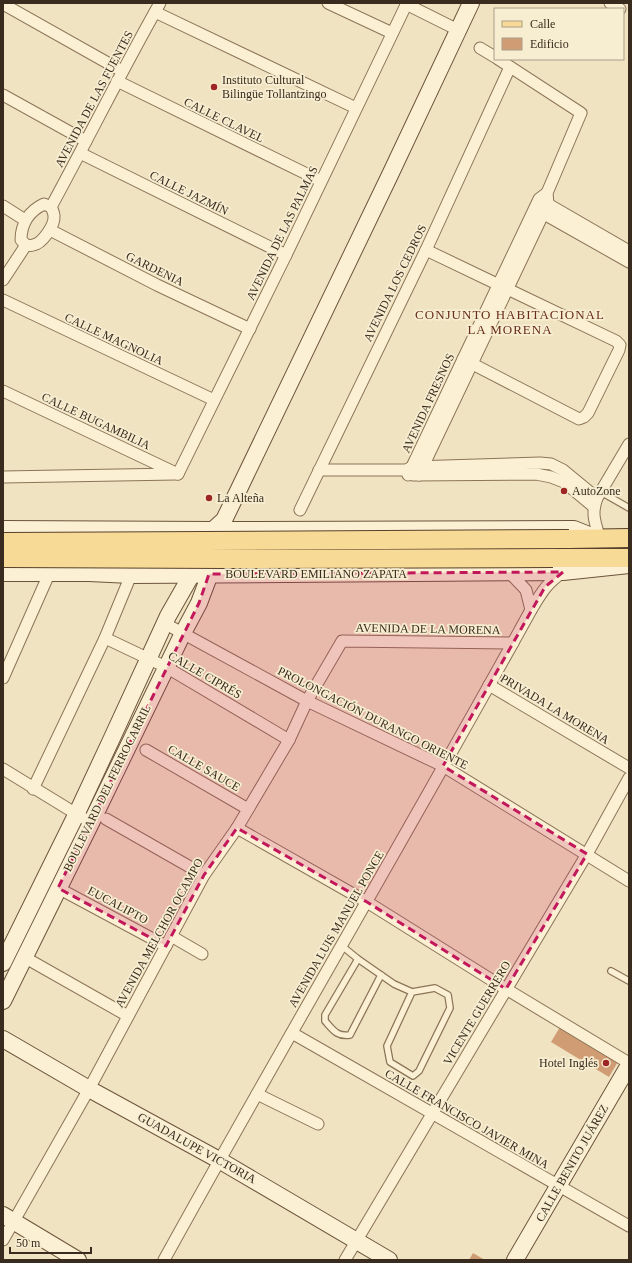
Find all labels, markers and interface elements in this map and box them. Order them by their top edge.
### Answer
legend [494,8,624,60]
text: Calle [530,17,555,31]
street label: AVENIDA DE LAS FUENTES [52,28,136,170]
text: Edificio [530,37,569,51]
place label: Instituto Cultural Bilingüe Tollantzingo [222,73,327,101]
marker: Instituto Cultural Bilingüe Tollantzingo [209,82,219,92]
street label: CALLE CLAVEL [182,95,266,145]
street label: AVENIDA DE LAS PALMAS [243,164,321,302]
street label: CALLE JAZMÍN [147,168,231,218]
street label: AVENIDA LOS CEDROS [361,222,429,344]
street label: GARDENIA [124,249,187,289]
district label: CONJUNTO HABITACIONAL LA MORENA [415,307,605,337]
street label: CALLE MAGNOLIA [63,310,166,368]
street label: AVENIDA FRESNOS [399,351,457,455]
street label: CALLE BUGAMBILIA [39,390,153,452]
place label: AutoZone [572,484,621,498]
marker: AutoZone [559,486,569,496]
place label: La Alteña [217,491,265,505]
marker: La Alteña [204,493,214,503]
street label: BOULEVARD EMILIANO ZAPATA [225,567,407,581]
street label: AVENIDA DE LA MORENA [355,621,501,637]
street label: CALLE CIPRÉS [166,648,244,702]
street label: PROLONGACIÓN DURANGO ORIENTE [275,664,471,772]
street label: PRIVADA LA MORENA [498,671,612,747]
street label: BOULEVARD DEL FERROCARRIL [60,702,154,874]
street label: CALLE SAUCE [165,742,243,794]
street label: AVENIDA LUIS MANUEL PONCE [285,848,387,1010]
street label: AVENIDA MELCHOR OCAMPO [112,856,206,1010]
street label: EUCALIPTO [85,883,151,927]
street label: VICENTE GUERRERO [440,958,514,1068]
place label: Hotel Inglés [539,1056,598,1070]
marker: Hotel Inglés [601,1058,611,1068]
street label: CALLE FRANCISCO JAVIER MINA [383,1066,552,1172]
street label: CALLE BENITO JUÁREZ [533,1102,611,1224]
street label: GUADALUPE VICTORIA [135,1110,259,1187]
scale bar [10,1229,91,1255]
text: 50 m [16,1236,41,1250]

